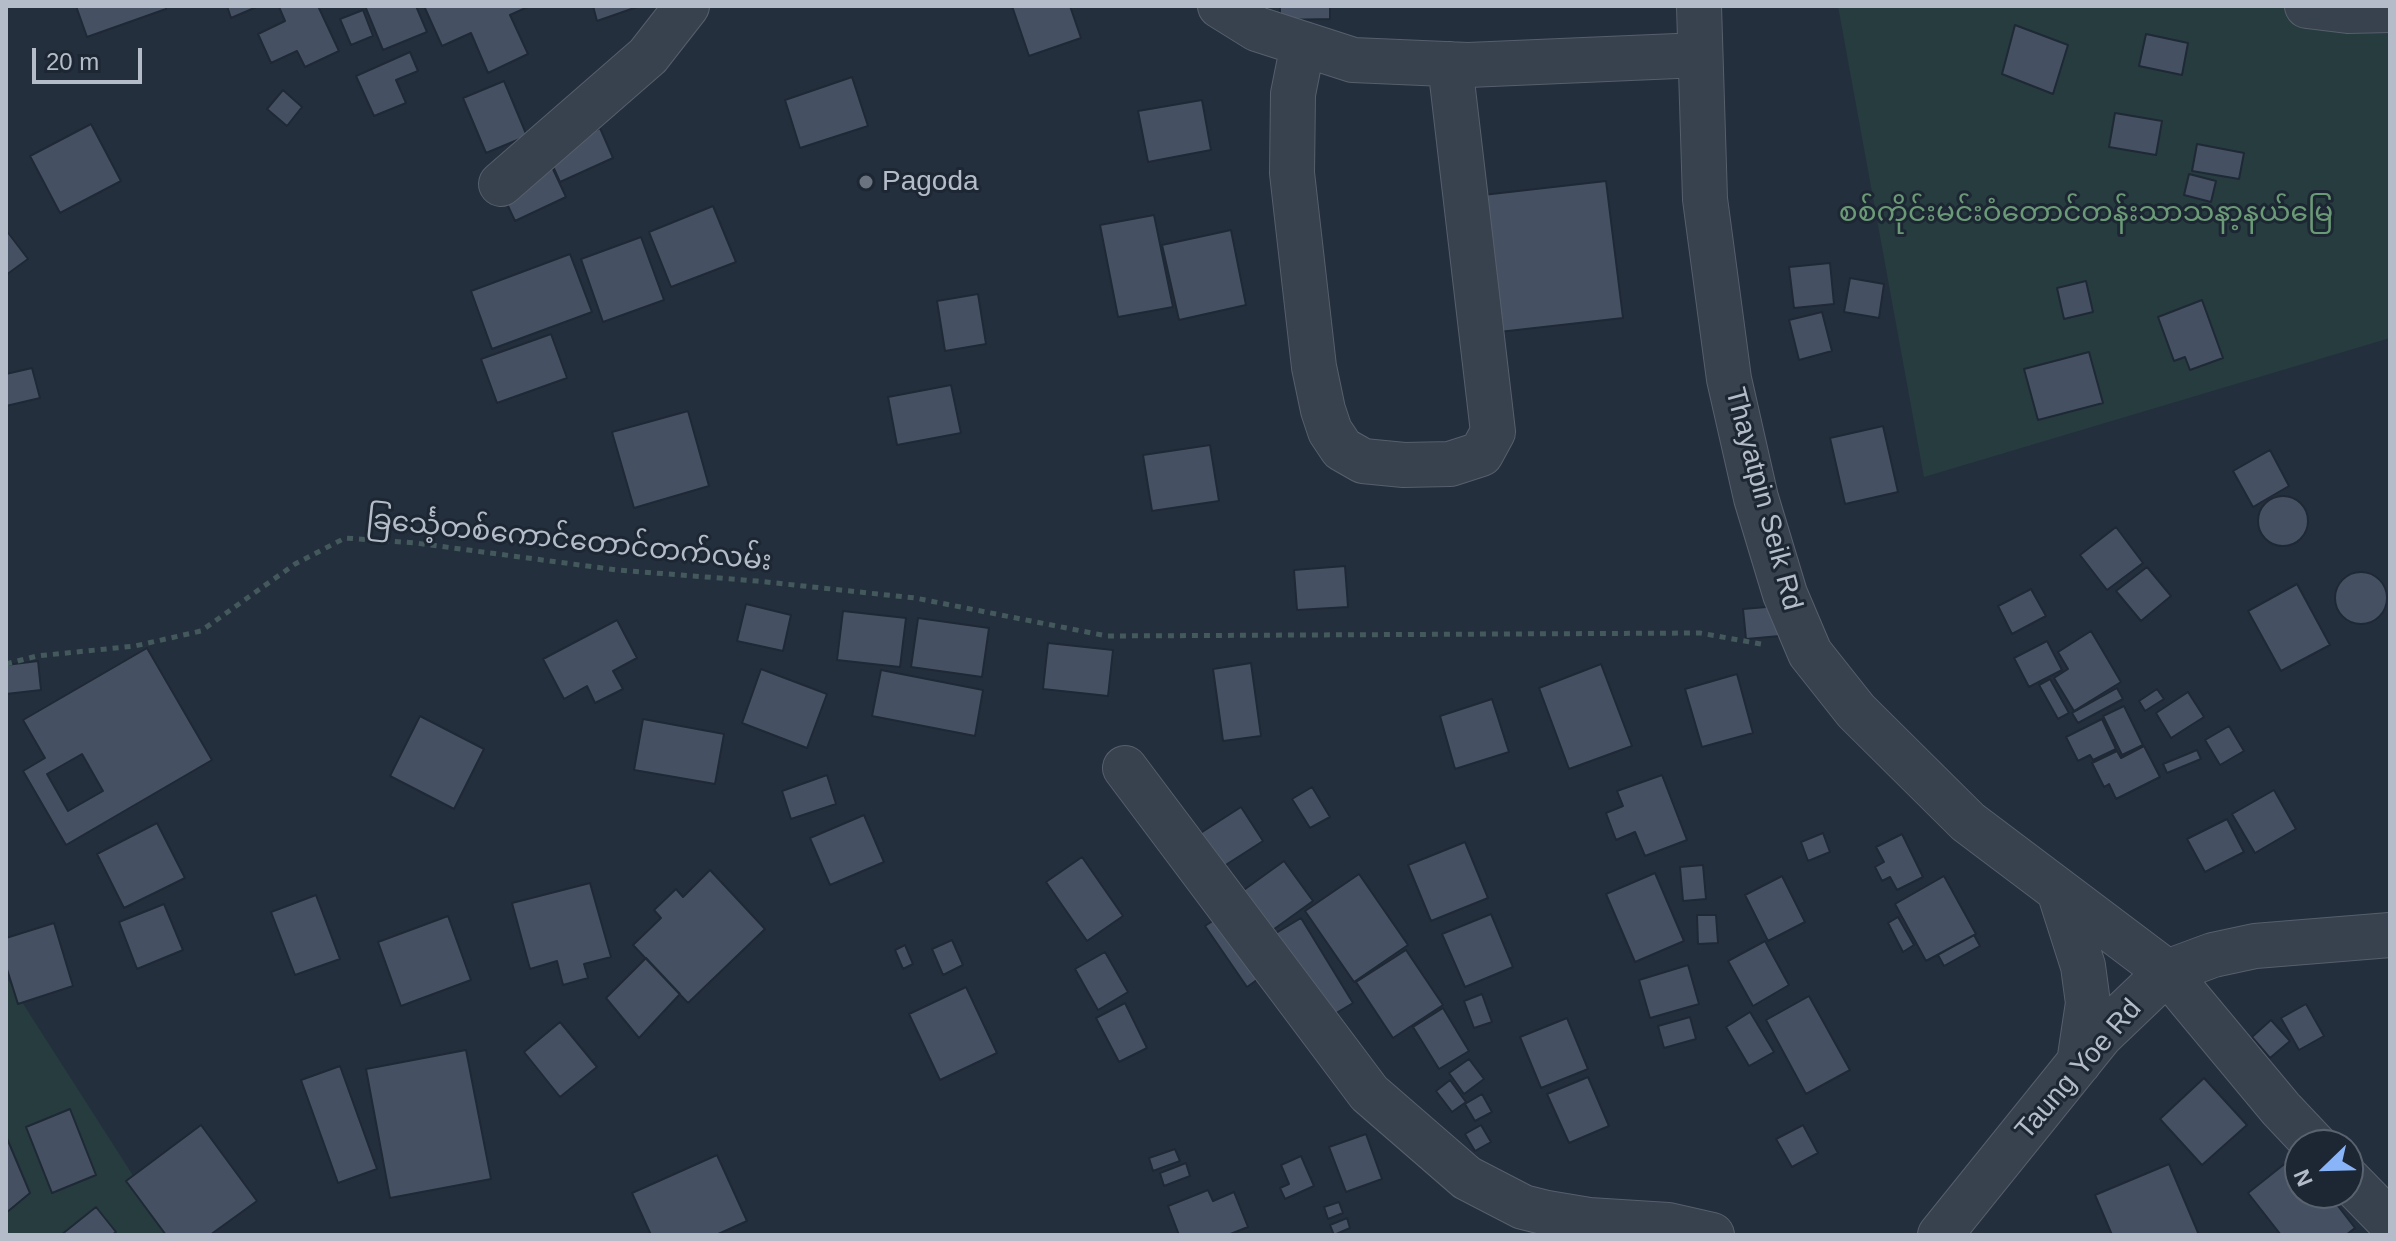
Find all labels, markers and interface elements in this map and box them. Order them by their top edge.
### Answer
scale bar [36,32,146,82]
text: 20 m [46,48,99,75]
place label: Pagoda [882,165,979,199]
marker: Pagoda [857,173,875,191]
park label: စစ်ကိုင်းမင်းဝံတောင်တန်းသာသနာ့နယ်မြေ [1839,196,2333,230]
street label: Thayatpin Seik Rd [1717,384,1809,614]
street label: ခြင်္သေ့တစ်ကောင်တောင်တက်လမ်း [365,503,773,579]
street label: Taung Yoe Rd [2009,993,2149,1147]
north arrow [2284,1129,2364,1209]
text: N [2289,1166,2318,1190]

